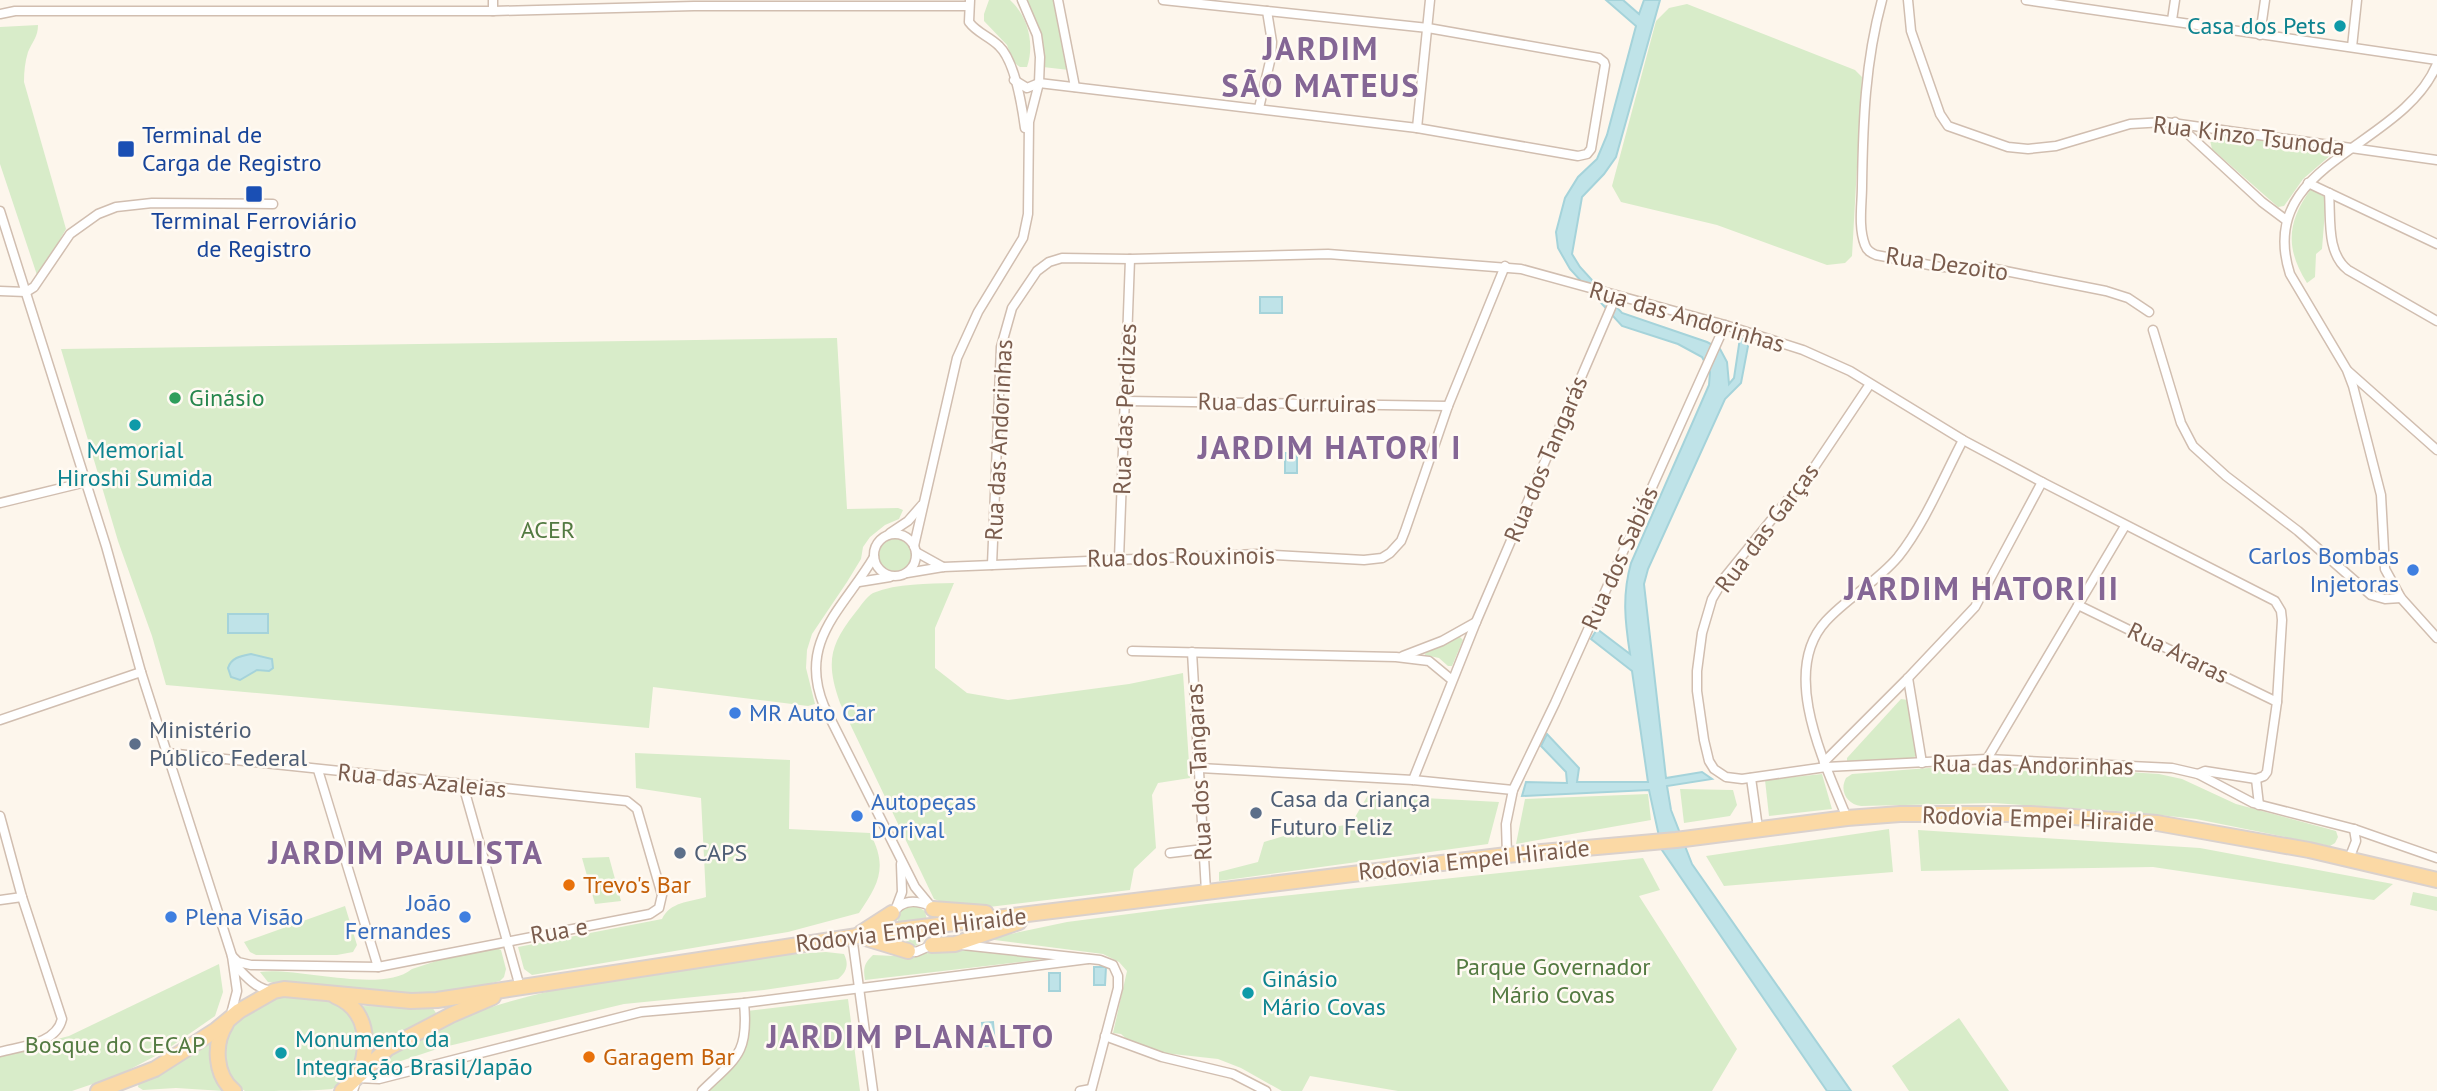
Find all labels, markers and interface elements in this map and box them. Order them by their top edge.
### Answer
place label: Casa dos Pets [2187,10,2326,41]
marker: Casa dos Pets [2332,18,2348,34]
district label: JARDIM SÃO MATEUS [1222,27,1420,106]
street label: Rua Kinzo Tsunoda [2151,108,2347,163]
place label: Terminal de Carga de Registro [142,119,322,178]
marker: Terminal de Carga de Registro [116,139,136,159]
marker: Terminal Ferroviário de Registro [244,184,264,204]
place label: Terminal Ferroviário de Registro [151,205,357,264]
street label: Rua Dezoito [1884,240,2010,287]
street label: Rua das Andorinhas [1586,274,1788,359]
street label: Rua das Perdizes [1106,323,1143,495]
street label: Rua das Andorinhas [978,338,1019,541]
street label: Rua dos Tangarás [1497,371,1595,547]
place label: Ginásio [189,382,265,413]
street label: Rua das Curruiras [1197,385,1377,420]
marker: Ginásio [167,390,183,406]
marker: Memorial Hiroshi Sumida [127,417,143,433]
district label: JARDIM HATORI I [1197,426,1462,468]
place label: Memorial Hiroshi Sumida [57,434,213,493]
street label: Rua das Garças [1708,457,1825,599]
street label: Rua dos Sabiás [1574,481,1665,634]
park label: ACER [521,514,575,545]
street label: Rua dos Rouxinois [1087,539,1275,574]
place label: Carlos Bombas Injetoras [2248,540,2399,599]
marker: Carlos Bombas Injetoras [2405,562,2421,578]
district label: JARDIM HATORI II [1843,567,2120,609]
street label: Rua Araras [2123,615,2234,690]
street label: Rua dos Tangaras [1178,683,1219,862]
place label: MR Auto Car [749,697,875,728]
marker: MR Auto Car [727,705,743,721]
place label: Ministério Público Federal [149,714,307,773]
marker: Ministério Público Federal [127,736,143,752]
street label: Rua das Andorinhas [1932,747,2134,782]
street label: Rua das Azaleias [336,756,508,805]
place label: Casa da Criança Futuro Feliz [1270,783,1431,842]
place label: Autopeças Dorival [871,786,976,845]
street label: Rodovia Empei Hiraide [1921,799,2155,838]
marker: Casa da Criança Futuro Feliz [1248,805,1264,821]
marker: Autopeças Dorival [849,808,865,824]
district label: JARDIM PAULISTA [267,831,544,873]
street label: Rodovia Empei Hiraide [1357,832,1591,887]
place label: CAPS [694,837,747,868]
marker: CAPS [672,845,688,861]
place label: Trevo's Bar [583,869,691,900]
marker: Trevo's Bar [561,877,577,893]
place label: João Fernandes [345,887,451,946]
street label: Rodovia Empei Hiraide [794,900,1028,959]
place label: Plena Visão [185,901,303,932]
marker: Plena Visão [163,909,179,925]
marker: João Fernandes [457,909,473,925]
street label: Rua e [528,910,590,951]
park label: Parque Governador Mário Covas [1456,951,1650,1010]
place label: Ginásio Mário Covas [1262,963,1386,1022]
marker: Ginásio Mário Covas [1240,985,1256,1001]
district label: JARDIM PLANALTO [766,1015,1055,1057]
place label: Monumento da Integração Brasil/Japão [295,1023,533,1082]
park label: Bosque do CECAP [25,1029,205,1060]
place label: Garagem Bar [603,1041,735,1072]
marker: Monumento da Integração Brasil/Japão [273,1045,289,1061]
marker: Garagem Bar [581,1049,597,1065]

